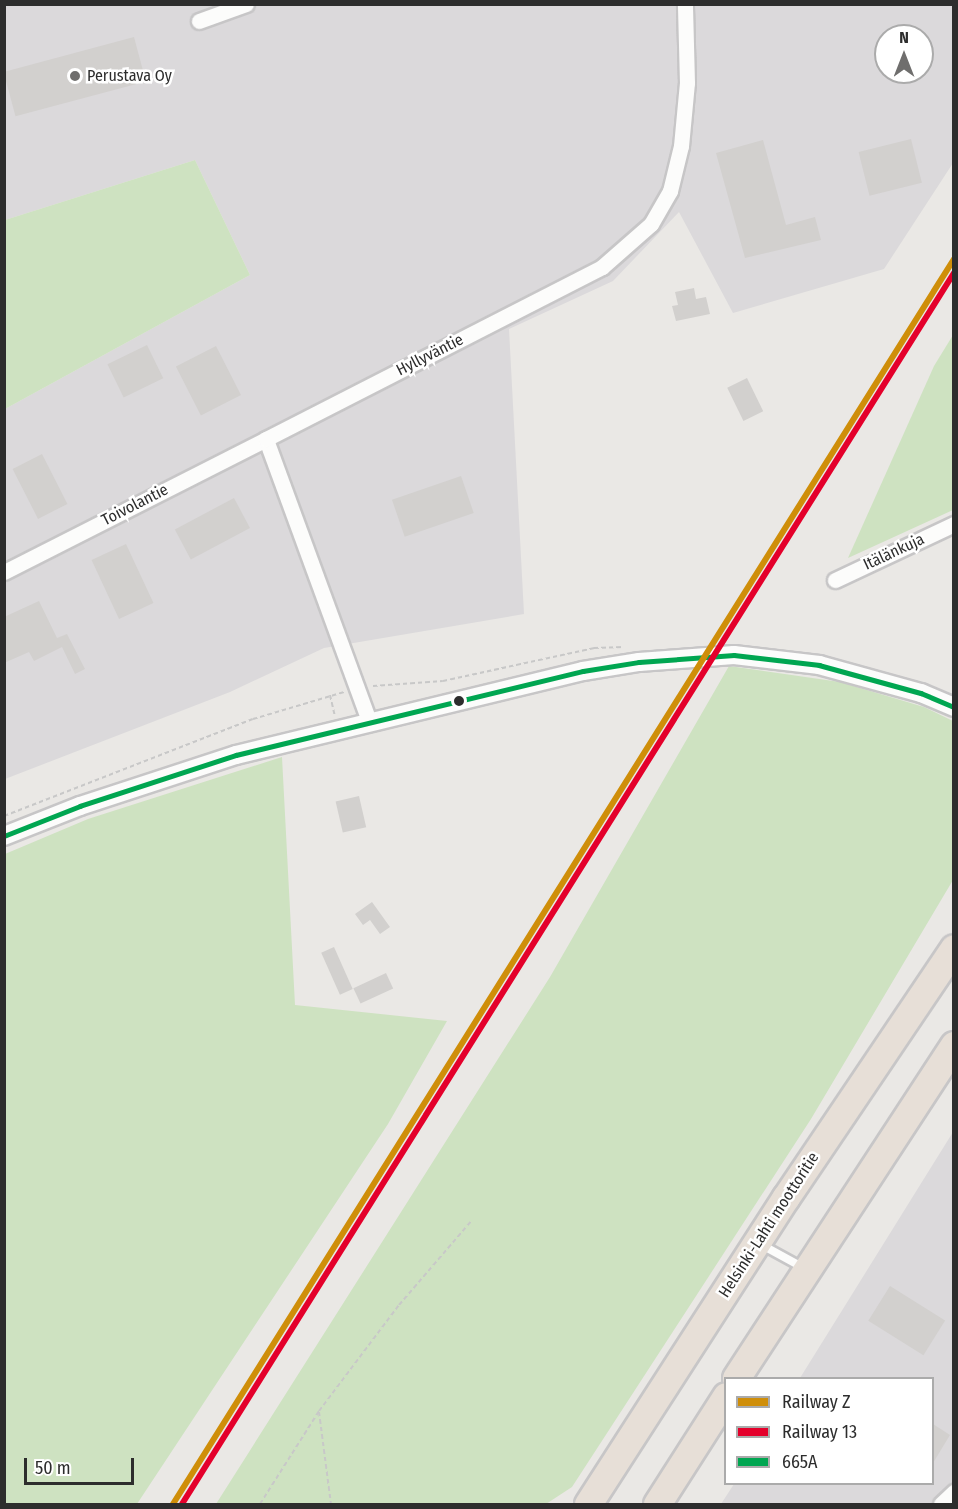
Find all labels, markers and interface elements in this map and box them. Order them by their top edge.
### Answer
north arrow [874,24,934,84]
text: N [899,28,909,47]
place label: Perustava Oy [87,66,172,86]
marker: Perustava Oy [68,69,82,83]
street label: Hyllyväntie [393,330,467,380]
street label: Toivolantie [99,480,171,530]
street label: Itälänkuja [860,530,928,574]
unlabelled marker [453,695,465,707]
street label: Helsinki-Lahti moottoritie [715,1149,823,1301]
legend [724,1377,934,1485]
text: Railway Z [782,1391,851,1413]
text: Railway 13 [782,1421,857,1443]
scale bar [27,1446,136,1484]
text: 665A [782,1451,818,1473]
text: 50 m [35,1457,71,1479]

